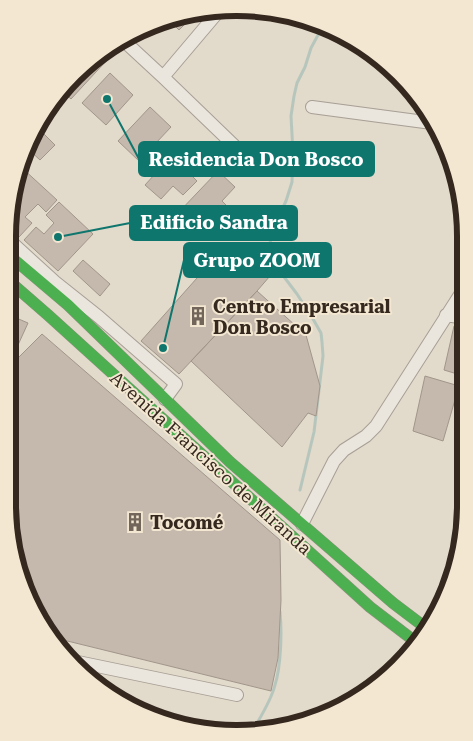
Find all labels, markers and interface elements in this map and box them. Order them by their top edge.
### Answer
callout: Residencia Don Bosco [139,142,374,176]
text: Residencia Don Bosco [149,148,363,171]
callout: Edificio Sandra [130,206,297,240]
text: Edificio Sandra [140,211,288,234]
callout: Grupo ZOOM [184,243,331,277]
text: Grupo ZOOM [194,249,320,272]
place label: Centro Empresarial Don Bosco [213,296,390,338]
building icon: Centro Empresarial Don Bosco [187,305,209,327]
street label: Avenida Francisco de Miranda [106,367,316,559]
building icon: Tocomé [124,511,146,533]
place label: Tocomé [150,512,224,533]

